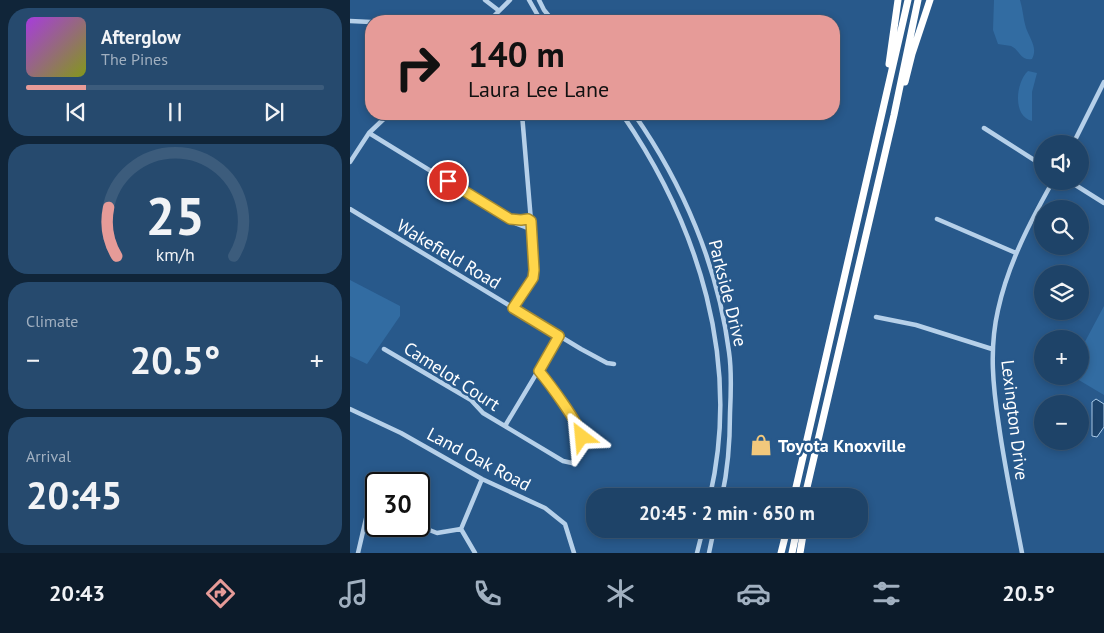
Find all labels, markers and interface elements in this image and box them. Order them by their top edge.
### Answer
text: Afterglow [101,25,181,49]
text: 140 m [468,31,565,77]
icon: right [385,35,450,100]
text: The Pines [101,49,168,69]
text: Laura Lee Lane [468,75,609,103]
icon: previous [62,98,90,126]
icon: pause [161,98,189,126]
icon: next [260,98,288,126]
map controls [1034,135,1089,450]
button: sound [1034,135,1089,190]
pin [427,160,469,202]
icon: arrive [434,167,462,195]
text: 25 [146,182,204,249]
button: search [1034,200,1089,255]
street label: Wakefield Road [393,214,505,294]
street label: Parkside Drive [704,237,752,349]
text: km/h [155,243,195,266]
button: layers [1034,265,1089,320]
text: Climate [26,311,78,331]
button: + [1034,330,1089,385]
text: 20.5° [130,335,220,384]
street label: Camelot Court [400,336,504,416]
text: − [26,341,40,378]
text: + [310,341,324,378]
street label: Lexington Drive [996,358,1034,482]
button: − [1034,395,1089,450]
position arrow [555,410,607,462]
street label: Land Oak Road [423,422,535,496]
shop icon: Toyota Knoxville [748,432,774,458]
place label: Toyota Knoxville [778,434,906,457]
text: Arrival [26,446,71,466]
text: 20:45 [26,470,122,519]
speed limit sign: 30 [365,472,430,537]
text: 20:45 · 2 min · 650 m [639,501,815,525]
icon: directions [203,576,238,611]
icon: music [336,576,371,611]
icon: phone [470,576,505,611]
icon: climate [603,576,638,611]
icon: car [736,576,771,611]
icon: filters [869,576,904,611]
text: 20:43 [49,579,105,607]
text: 20.5° [1002,579,1055,607]

